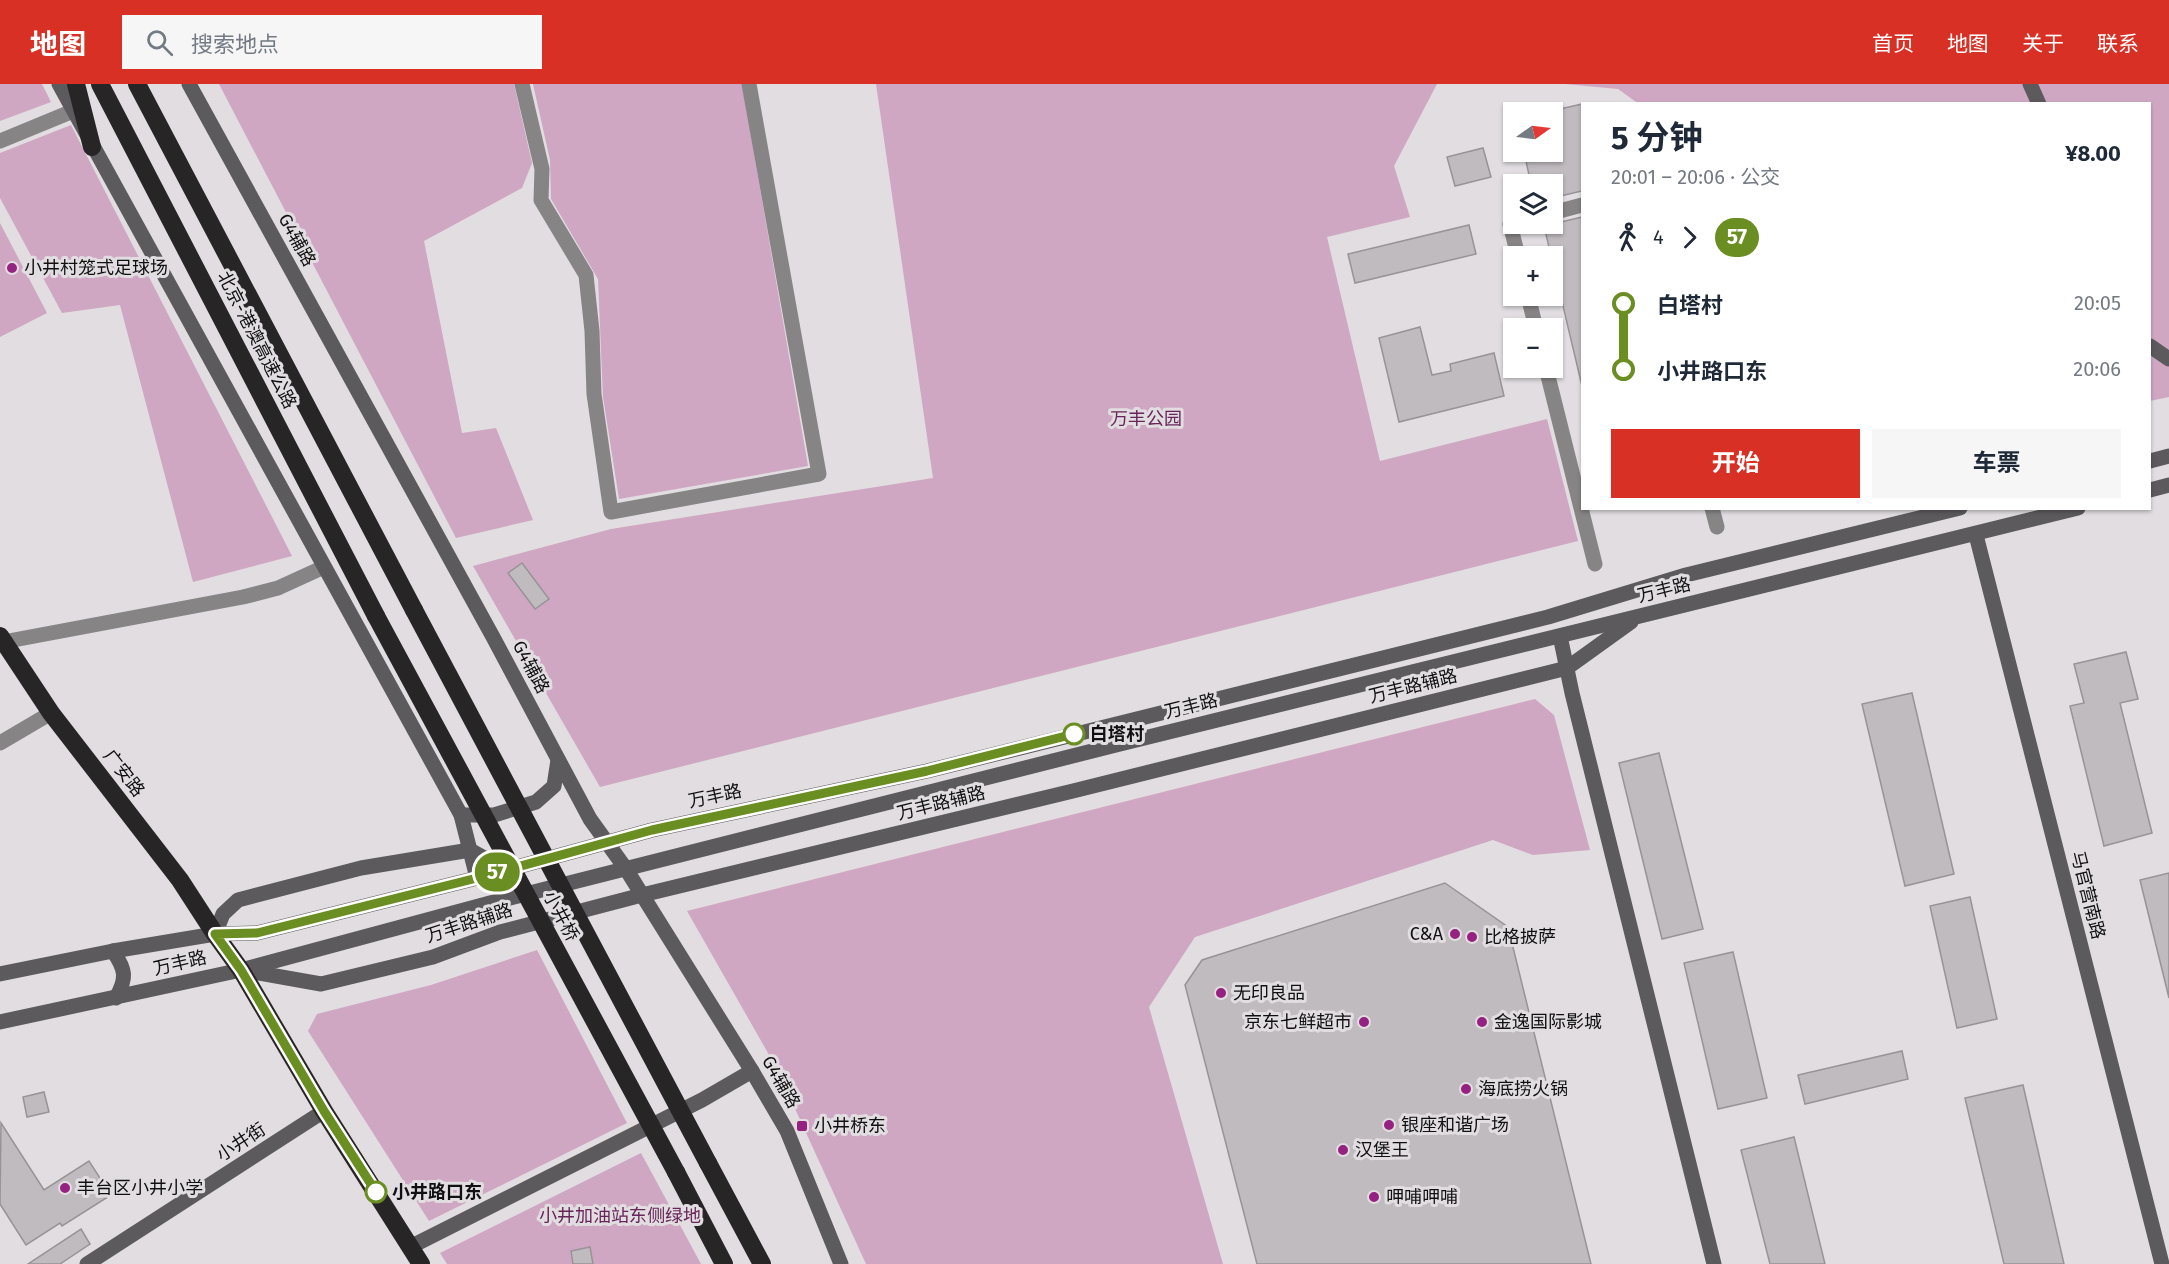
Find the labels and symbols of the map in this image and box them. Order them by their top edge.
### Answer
north arrow [1503,102,1563,162]
street label: G4辅路 [274,210,320,270]
place label: 小井村笼式足球场 [24,257,168,279]
marker: 小井村笼式足球场 [5,261,19,275]
street label: 北京-港澳高速公路 [213,268,301,412]
park label: 万丰公园 [1110,408,1182,430]
street label: 万丰路 [1635,573,1693,607]
street label: G4辅路 [508,637,554,697]
street label: 万丰路辅路 [1367,664,1459,708]
street label: 万丰路 [1162,689,1220,723]
marker: 白塔村 [1063,723,1085,745]
place label: 白塔村 [1090,723,1144,745]
street label: 广安路 [99,745,149,801]
street label: 万丰路 [686,780,744,812]
street label: 万丰路辅路 [895,781,987,825]
street label: 马官营南路 [2066,849,2110,941]
line badge: 57 [470,852,524,892]
street label: 小井桥 [539,887,583,945]
street label: 万丰路辅路 [423,899,515,947]
place label: C&A [1410,923,1444,945]
place label: 比格披萨 [1484,926,1556,948]
marker: C&A [1448,927,1462,941]
marker: 比格披萨 [1465,930,1479,944]
street label: 万丰路 [151,946,209,980]
place label: 无印良品 [1233,982,1305,1004]
marker: 无印良品 [1214,986,1228,1000]
place label: 京东七鲜超市 [1244,1011,1352,1033]
place label: 金逸国际影城 [1494,1011,1602,1033]
marker: 京东七鲜超市 [1357,1015,1371,1029]
marker: 金逸国际影城 [1475,1015,1489,1029]
street label: G4辅路 [757,1052,805,1112]
place label: 海底捞火锅 [1478,1078,1568,1100]
marker: 海底捞火锅 [1459,1082,1473,1096]
place label: 银座和谐广场 [1401,1114,1509,1136]
place label: 小井桥东 [814,1115,886,1137]
street label: 小井街 [212,1118,270,1166]
marker: 银座和谐广场 [1382,1118,1396,1132]
marker: 小井桥东 [795,1119,809,1133]
place label: 汉堡王 [1355,1139,1409,1161]
marker: 汉堡王 [1336,1143,1350,1157]
place label: 丰台区小井小学 [77,1177,203,1199]
marker: 丰台区小井小学 [58,1181,72,1195]
marker: 小井路口东 [365,1181,387,1203]
place label: 小井路口东 [392,1181,482,1203]
place label: 呷哺呷哺 [1386,1186,1458,1208]
marker: 呷哺呷哺 [1367,1190,1381,1204]
park label: 小井加油站东侧绿地 [539,1205,701,1227]

